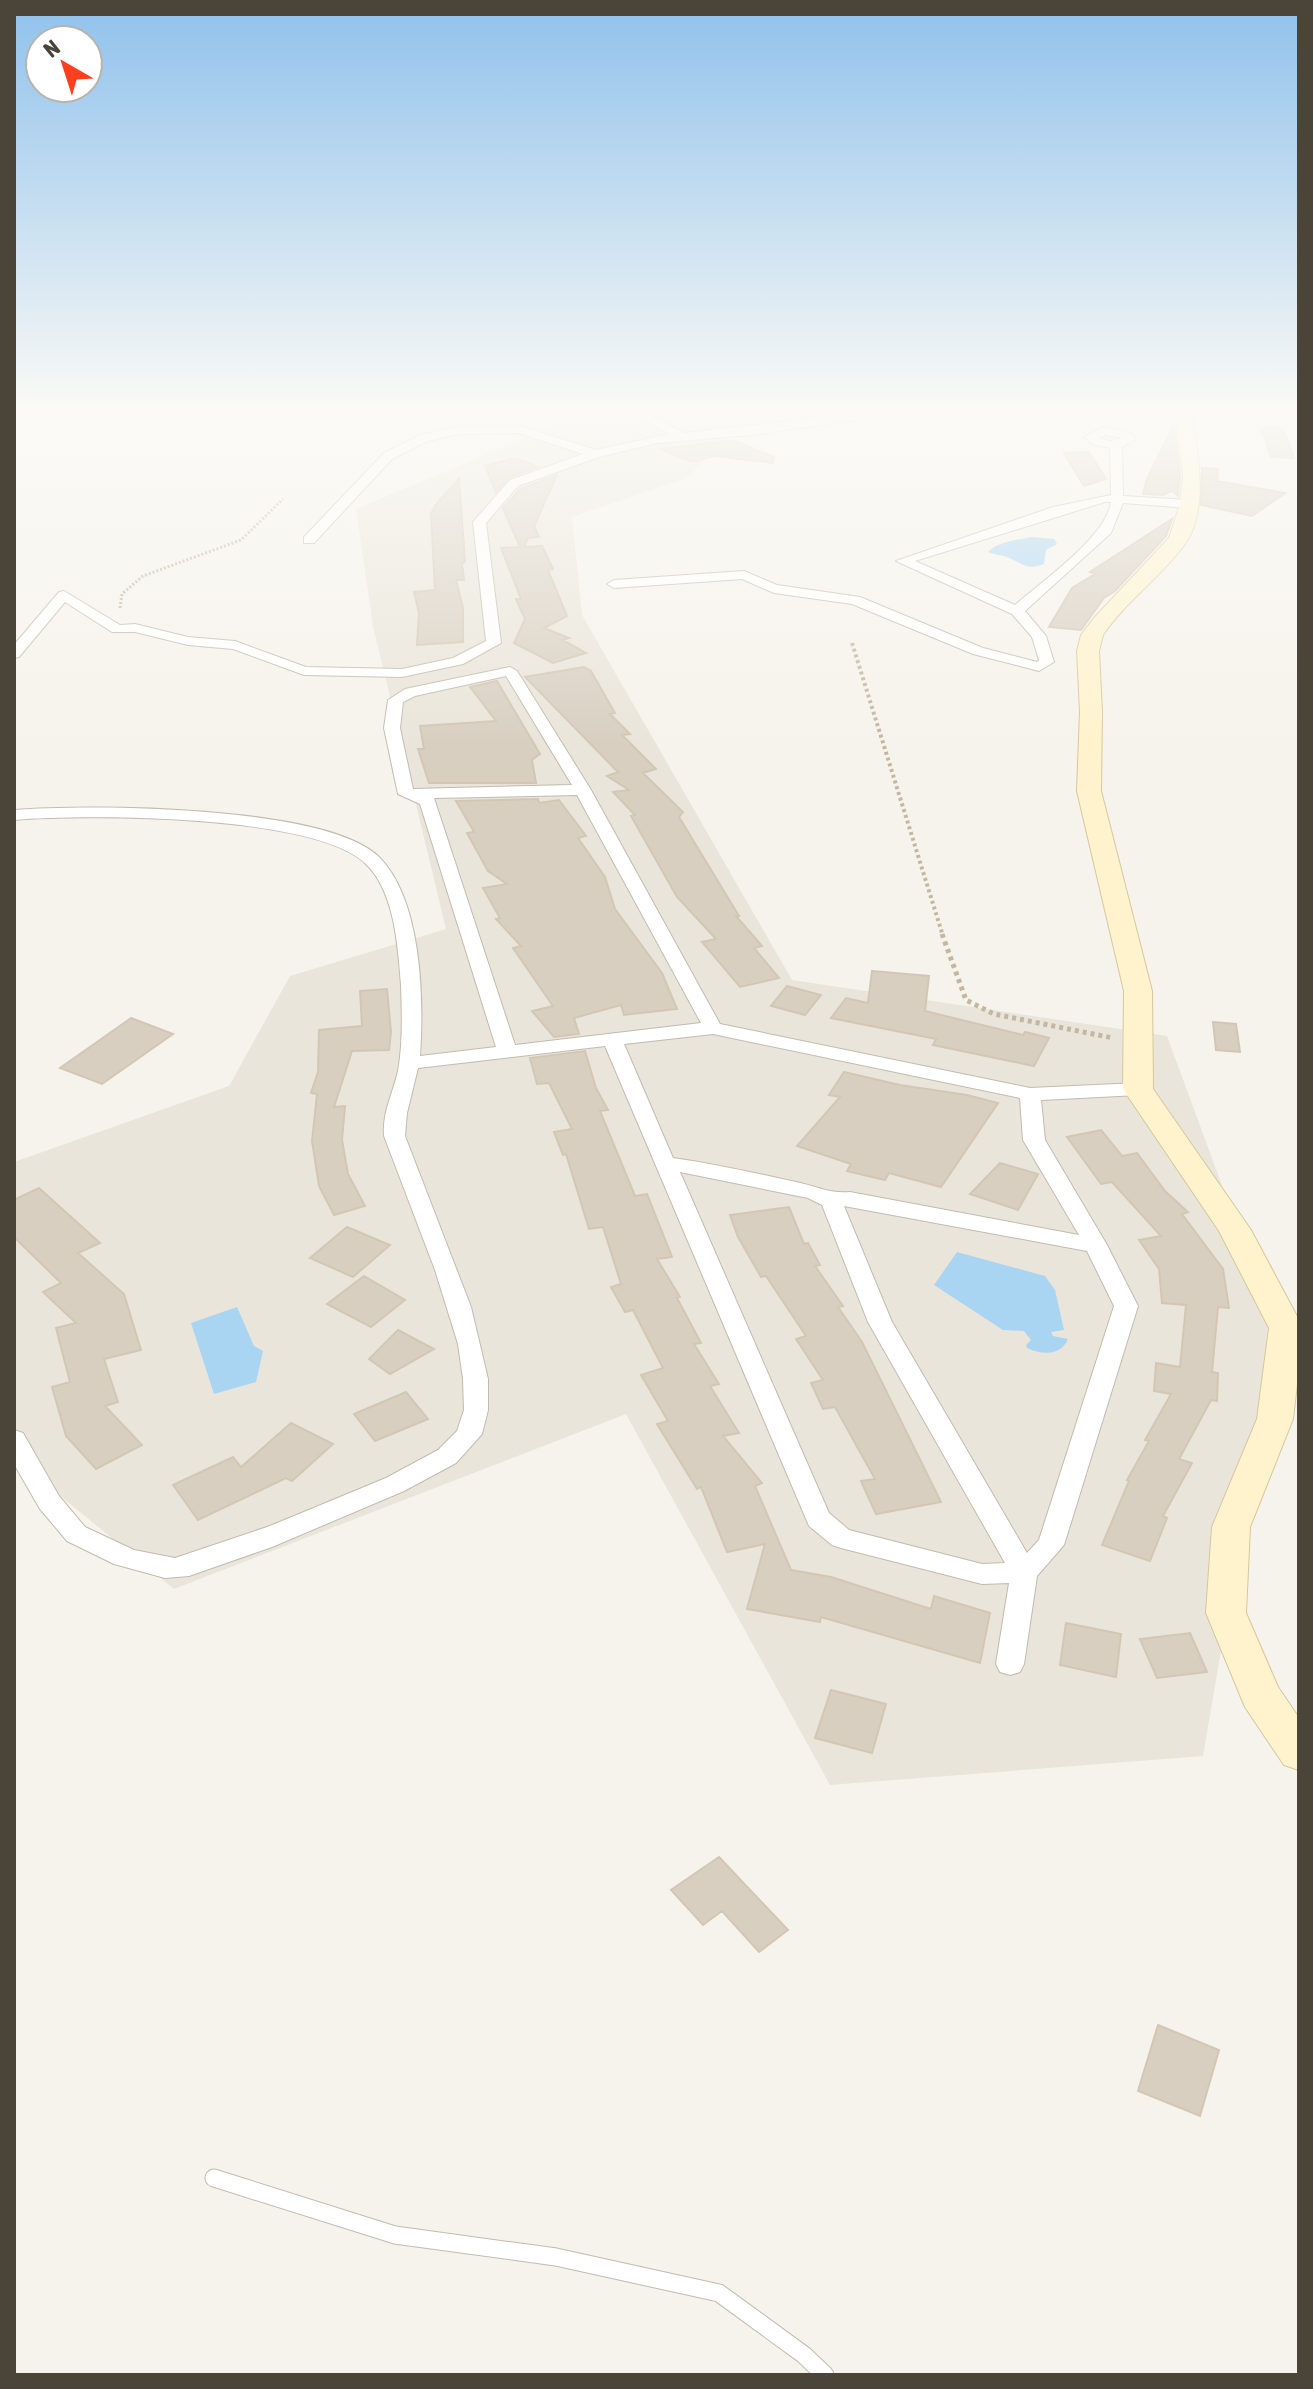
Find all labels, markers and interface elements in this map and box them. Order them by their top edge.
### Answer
north arrow [24,24,104,104]
text: N [38,34,65,63]

